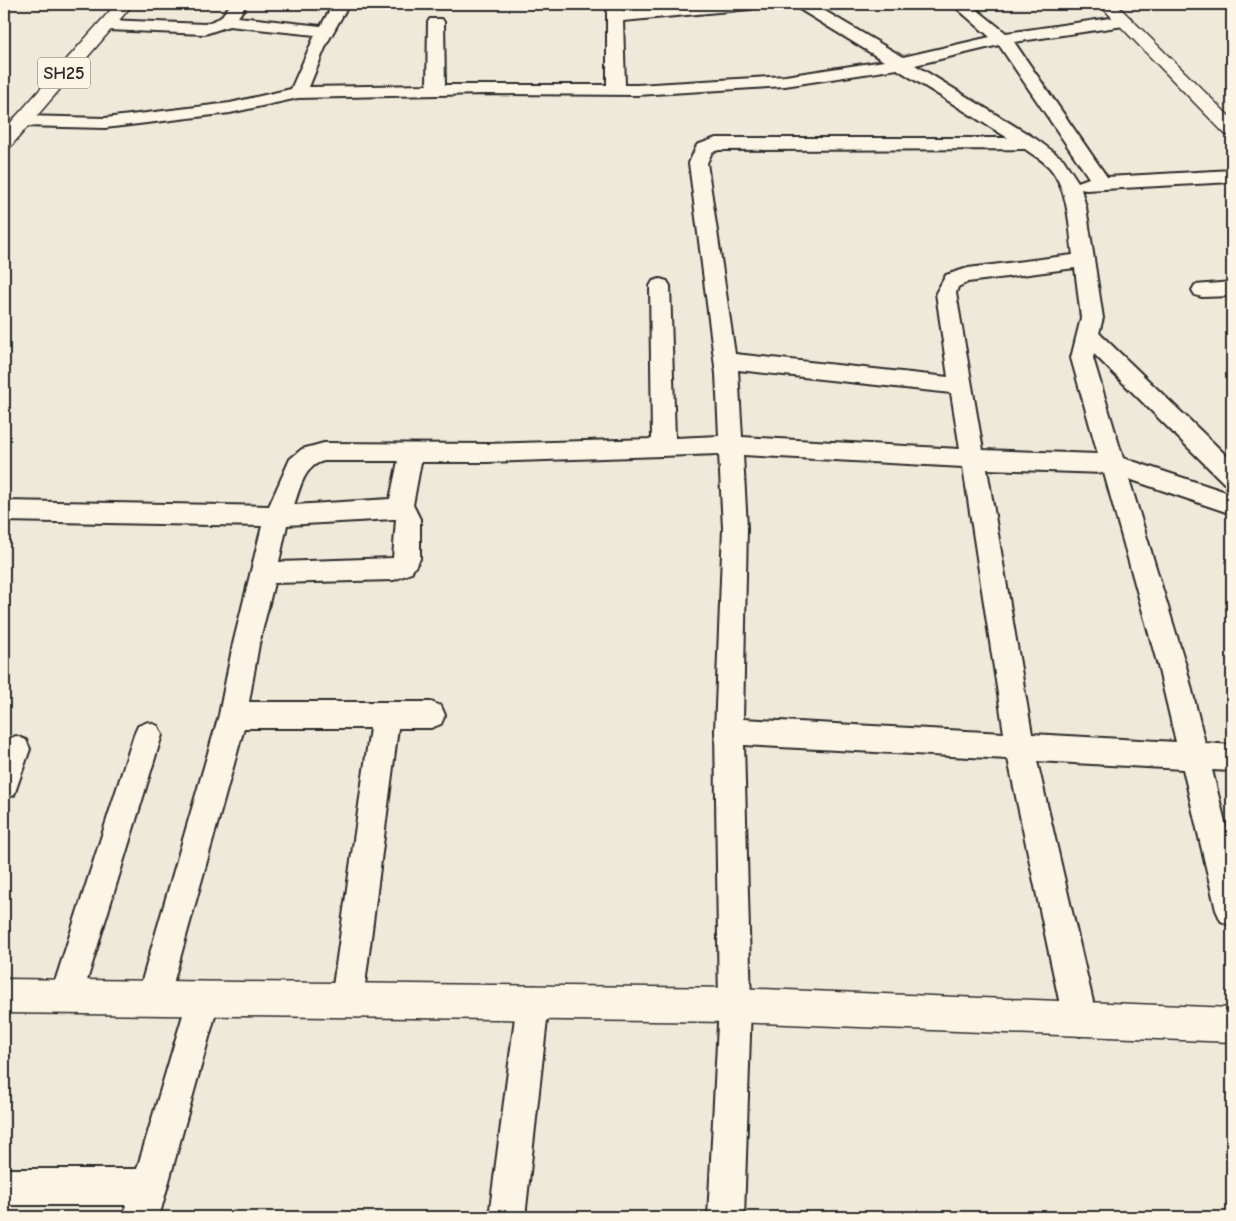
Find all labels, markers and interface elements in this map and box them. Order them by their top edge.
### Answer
road number: SH25 [38,58,90,88]

